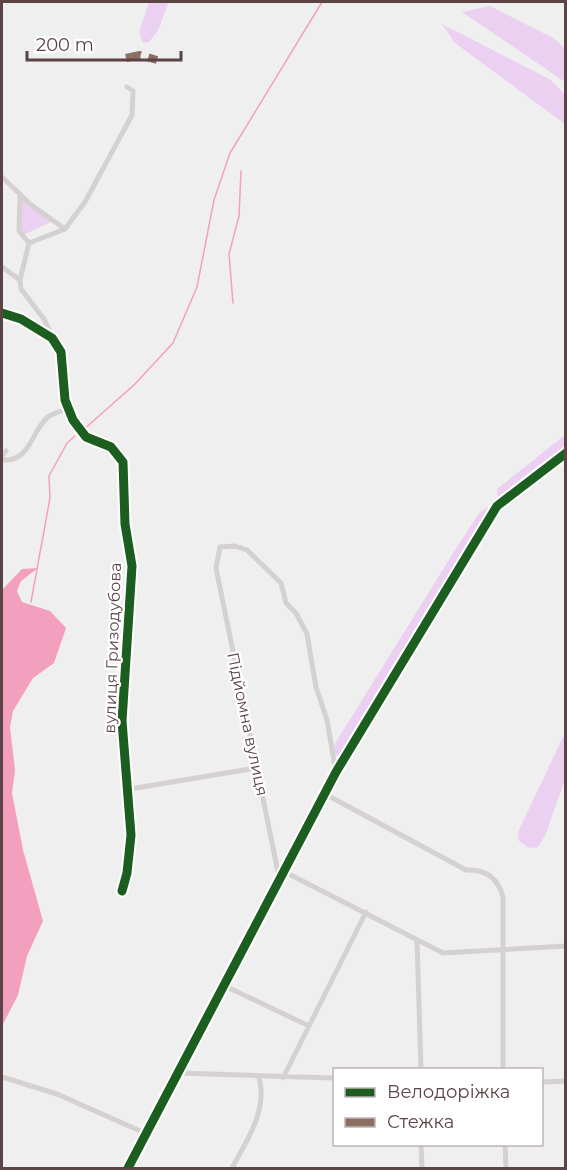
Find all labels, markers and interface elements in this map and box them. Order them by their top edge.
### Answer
scale bar [27,24,182,62]
text: 200 m [36,34,94,56]
street label: вулиця Гризодубова [100,562,125,734]
street label: Підйомна вулиця [223,651,272,798]
legend [333,1068,543,1146]
text: Велодоріжка [387,1081,510,1103]
text: Стежка [387,1111,454,1133]

